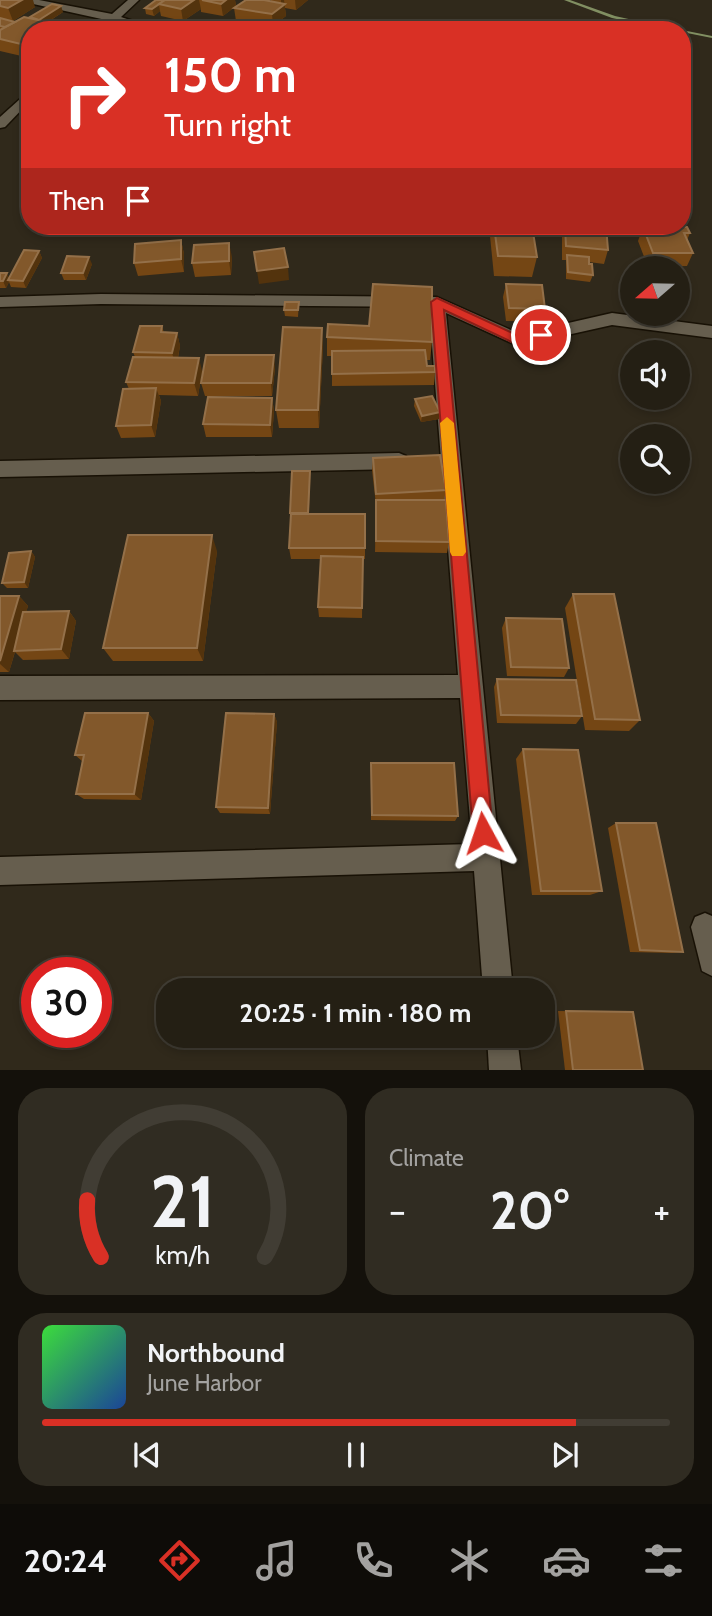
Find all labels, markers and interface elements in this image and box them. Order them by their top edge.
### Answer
text: 150 m [164,45,297,104]
icon: right [49,49,140,140]
text: Turn right [164,105,291,144]
icon: arrive [119,182,157,220]
text: Then [49,185,105,217]
north arrow [620,256,690,326]
map controls [620,256,690,494]
pin [511,305,571,365]
icon: arrive [522,316,560,354]
button: sound [620,340,690,410]
button: search [620,424,690,494]
position arrow [446,796,520,870]
speed limit sign: 30 [21,957,112,1048]
text: 20:25 · 1 min · 180 m [240,997,471,1029]
text: Climate [389,1144,464,1172]
text: 21 [150,1158,215,1246]
text: 20° [490,1179,569,1242]
text: − [389,1187,406,1234]
text: + [653,1187,670,1234]
text: km/h [155,1240,210,1270]
text: Northbound [147,1337,285,1369]
text: June Harbor [147,1369,261,1397]
icon: previous [128,1436,166,1474]
icon: pause [337,1436,375,1474]
icon: next [546,1436,584,1474]
icon: directions [155,1536,204,1585]
icon: music [252,1536,301,1585]
icon: phone [349,1536,398,1585]
icon: climate [445,1536,494,1585]
icon: car [542,1536,591,1585]
icon: filters [639,1536,688,1585]
text: 20:24 [24,1541,107,1580]

